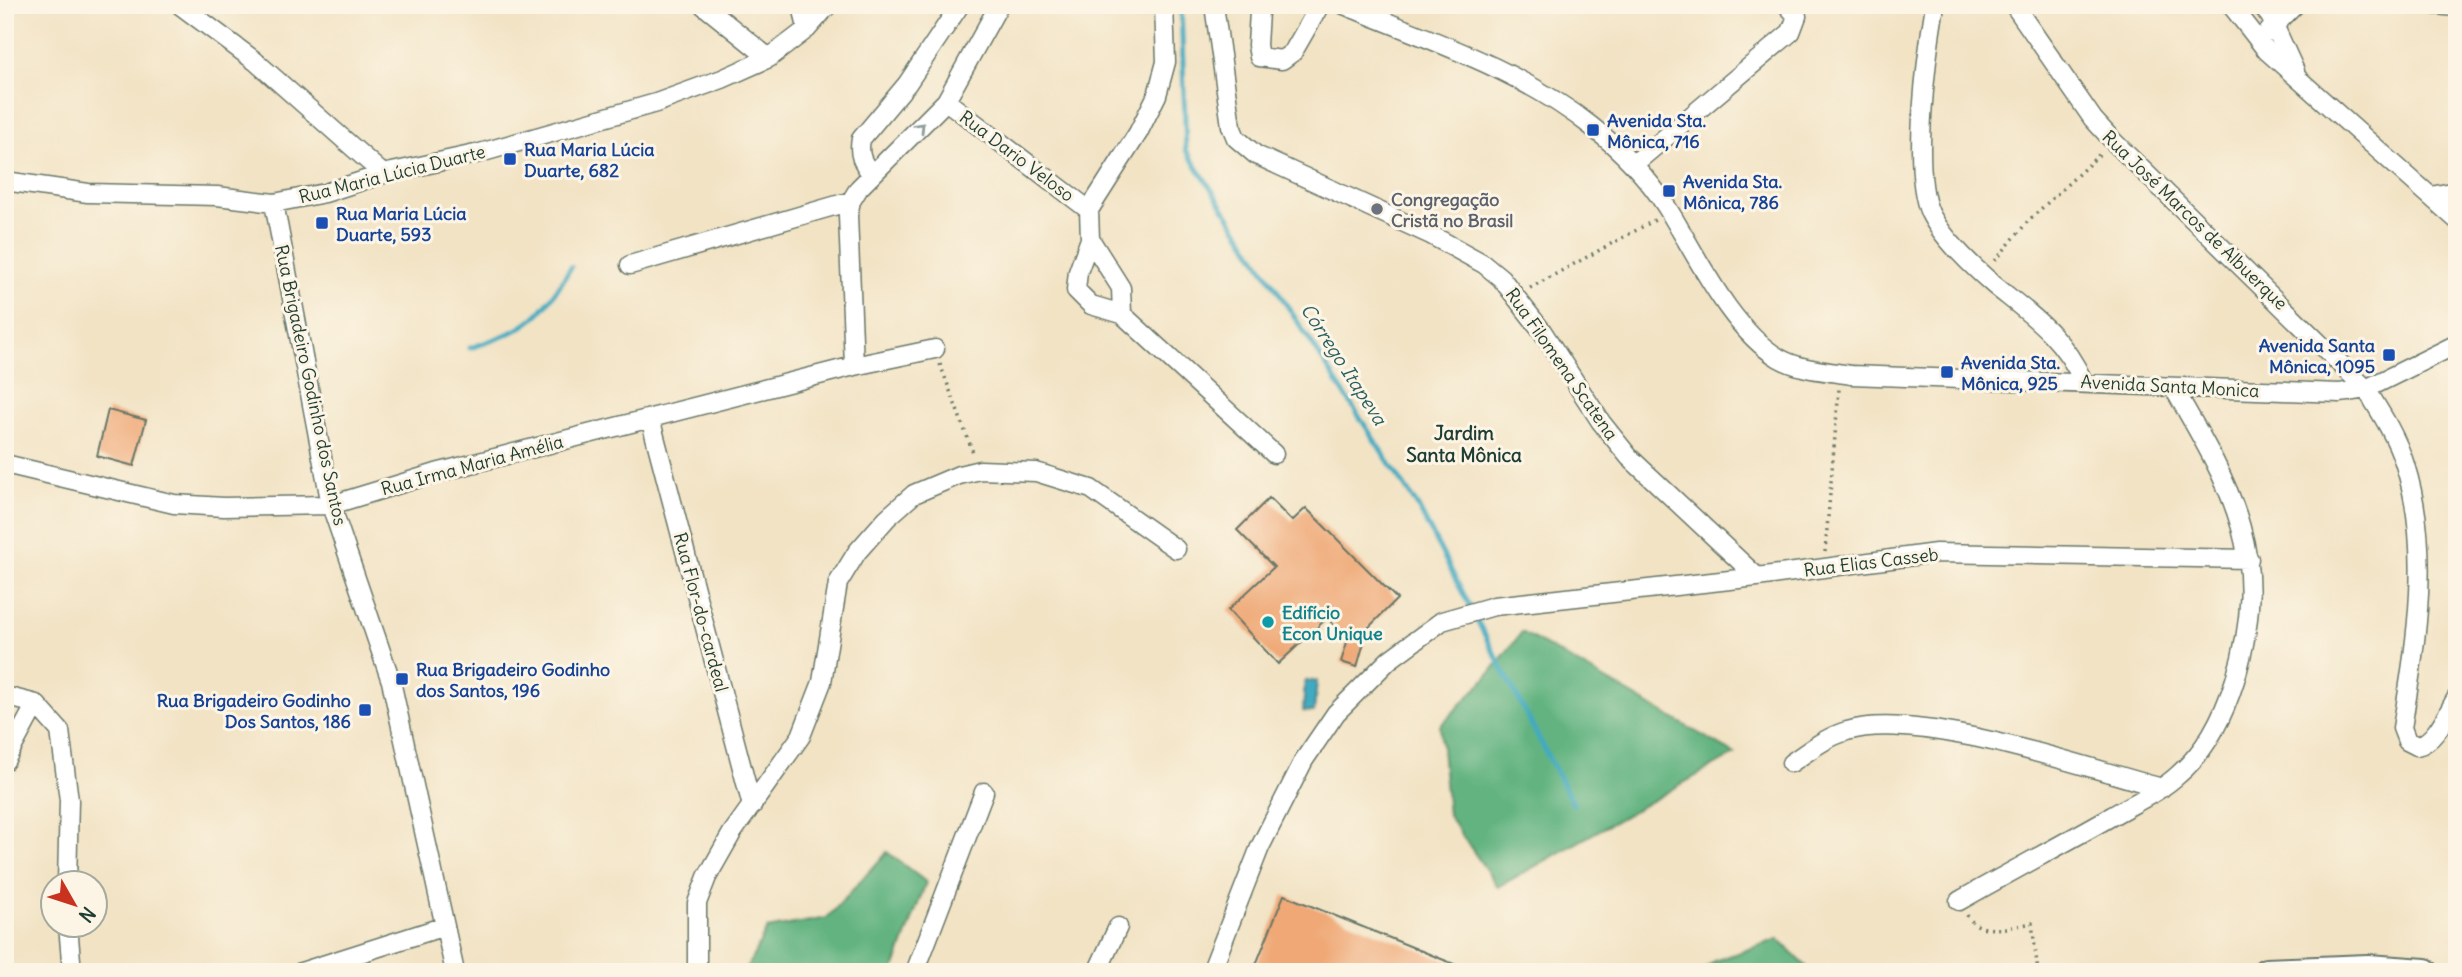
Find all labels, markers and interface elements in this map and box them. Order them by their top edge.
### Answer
street label: Rua Dario Veloso [955,105,1079,207]
place label: Avenida Sta. Mônica, 716 [1607,109,1707,153]
one-way arrow [912,122,925,135]
marker: Avenida Sta. Mônica, 716 [1585,122,1601,138]
street label: Rua José Marcos de Albuerque [2098,125,2292,315]
place label: Rua Maria Lúcia Duarte, 682 [524,138,655,182]
street label: Rua Maria Lúcia Duarte [296,140,488,208]
marker: Rua Maria Lúcia Duarte, 682 [502,151,518,167]
place label: Avenida Sta. Mônica, 786 [1683,170,1783,214]
marker: Avenida Sta. Mônica, 786 [1661,183,1677,199]
place label: Congregação Cristã no Brasil [1391,188,1513,232]
marker: Congregação Cristã no Brasil [1369,201,1385,217]
place label: Rua Maria Lúcia Duarte, 593 [336,202,467,246]
marker: Rua Maria Lúcia Duarte, 593 [314,215,330,231]
street label: Rua Brigadeiro Godinho dos Santos [270,242,352,528]
street label: Rua Filomena Scatena [1501,283,1623,445]
water label: Córrego Itapeva [1296,299,1393,430]
place label: Avenida Santa Mônica, 1095 [2259,334,2375,378]
marker: Avenida Santa Mônica, 1095 [2381,347,2397,363]
place label: Avenida Sta. Mônica, 925 [1961,351,2061,395]
marker: Avenida Sta. Mônica, 925 [1939,364,1955,380]
street label: Avenida Santa Monica [2080,370,2260,402]
district label: Jardim Santa Mônica [1406,421,1522,467]
street label: Rua Irma Maria Amélia [378,430,566,500]
street label: Rua Flor-do-cardeal [669,530,733,694]
street label: Rua Elias Casseb [1802,542,1940,582]
place label: Edifício Econ Unique [1282,601,1383,645]
marker: Edifício Econ Unique [1260,614,1276,630]
place label: Rua Brigadeiro Godinho dos Santos, 196 [416,658,610,702]
marker: Rua Brigadeiro Godinho dos Santos, 196 [394,671,410,687]
place label: Rua Brigadeiro Godinho Dos Santos, 186 [157,689,351,733]
marker: Rua Brigadeiro Godinho Dos Santos, 186 [357,702,373,718]
north arrow [38,869,108,939]
text: N [74,902,101,927]

